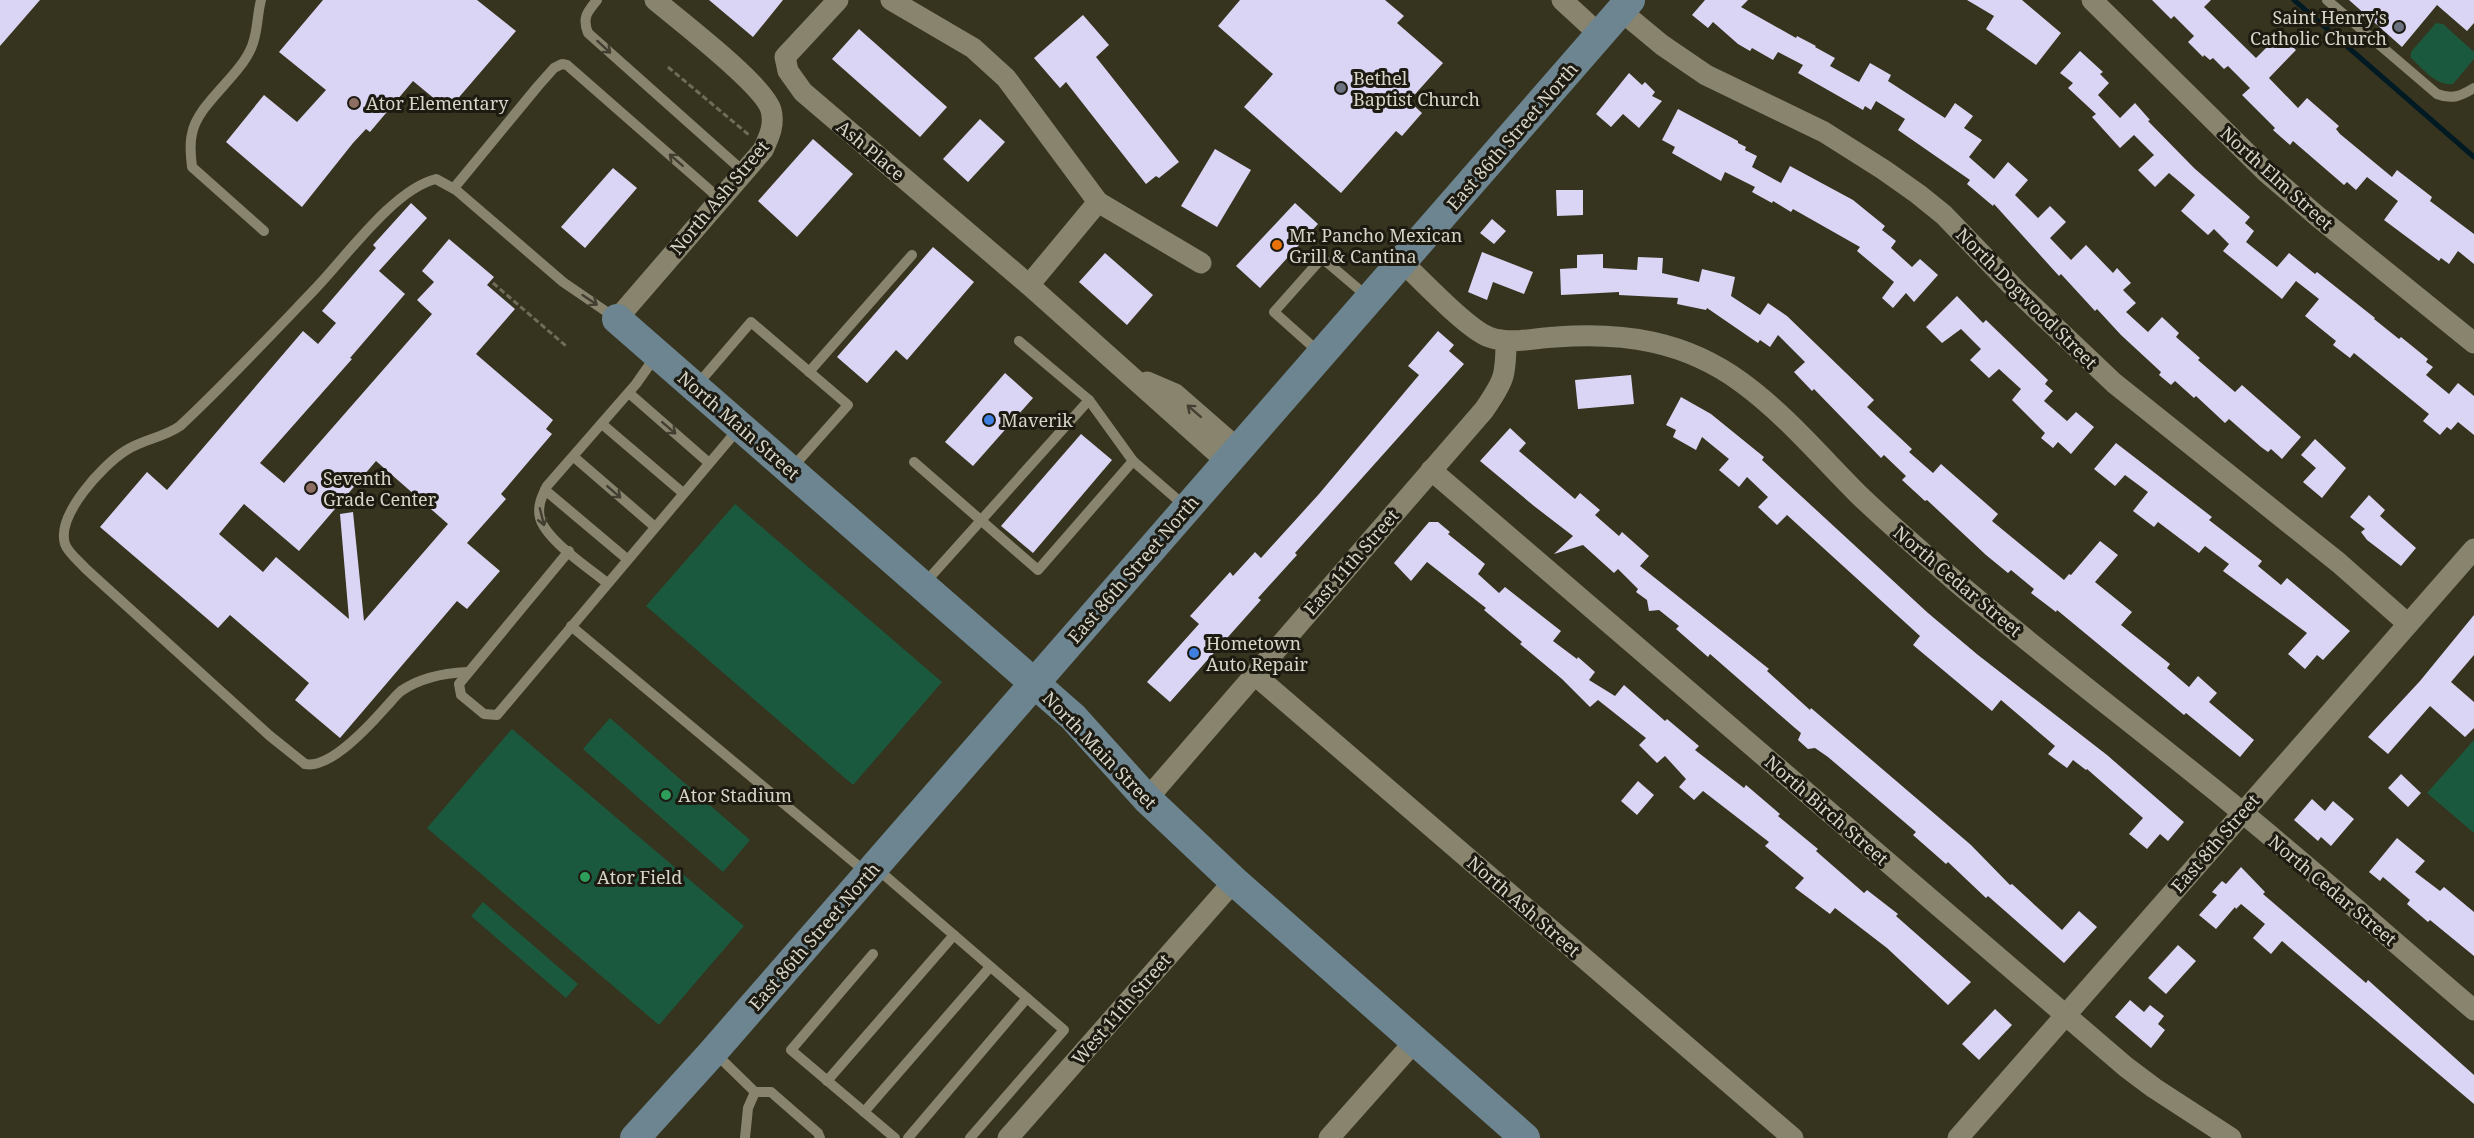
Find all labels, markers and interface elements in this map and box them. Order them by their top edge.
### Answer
place label: Saint Henry's Catholic Church [2250,5,2387,50]
marker: Saint Henry's Catholic Church [2392,20,2406,34]
one-way arrow [596,40,611,54]
street label: East 86th Street North [1441,57,1583,215]
place label: Bethel Baptist Church [1353,66,1480,111]
marker: Bethel Baptist Church [1334,81,1348,95]
place label: Ator Elementary [366,91,509,115]
marker: Ator Elementary [347,96,361,110]
street label: Ash Place [832,114,910,186]
street label: North Elm Street [2216,121,2338,235]
street label: North Ash Street [664,135,774,259]
one-way arrow [668,154,684,167]
street label: North Dogwood Street [1951,222,2103,374]
place label: Mr. Pancho Mexican Grill & Cantina [1289,223,1463,268]
marker: Mr. Pancho Mexican Grill & Cantina [1270,238,1284,252]
one-way arrow [582,294,598,306]
street label: North Main Street [673,365,805,485]
one-way arrow [1186,404,1202,417]
place label: Maverik [1001,408,1073,432]
marker: Maverik [982,413,996,427]
one-way arrow [661,421,676,435]
place label: Seventh Grade Center [323,466,437,511]
marker: Seventh Grade Center [304,481,318,495]
one-way arrow [606,485,621,499]
street label: East 86th Street North [1062,490,1204,648]
street label: East 11th Street [1298,504,1404,620]
one-way arrow [536,507,548,526]
street label: North Cedar Street [1889,520,2027,642]
place label: Hometown Auto Repair [1206,631,1309,676]
marker: Hometown Auto Repair [1187,646,1201,660]
street label: North Main Street [1038,686,1162,814]
street label: North Birch Street [1760,750,1894,870]
place label: Ator Stadium [678,783,792,807]
marker: Ator Stadium [659,788,673,802]
street label: East 8th Street [2166,789,2264,897]
street label: North Cedar Street [2264,829,2402,951]
street label: North Ash Street [1462,850,1586,962]
street label: East 86th Street North [743,857,885,1015]
place label: Ator Field [597,865,682,889]
marker: Ator Field [578,870,592,884]
street label: West 11th Street [1066,949,1176,1069]

